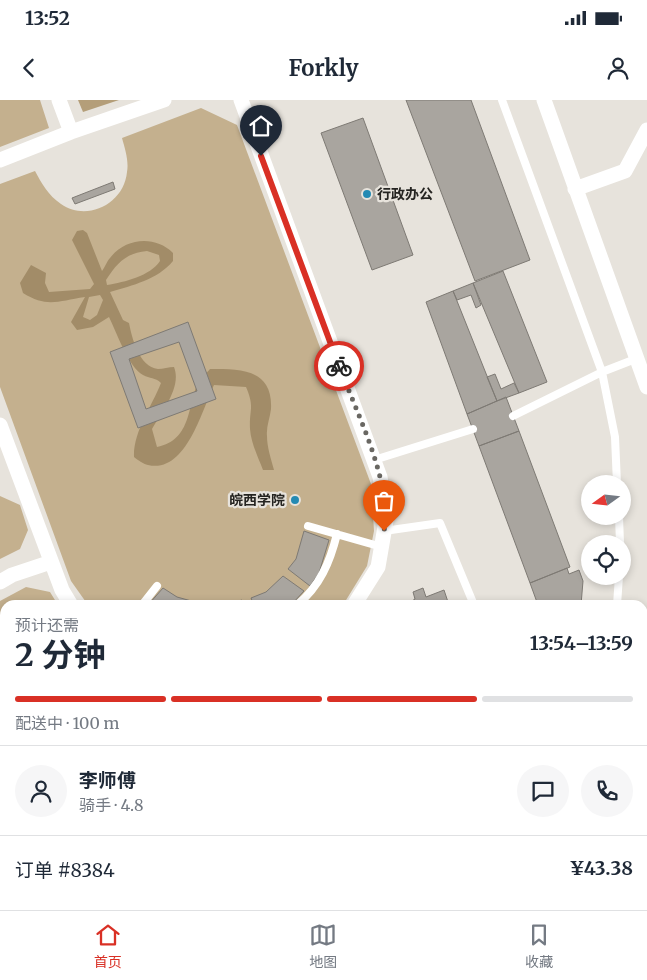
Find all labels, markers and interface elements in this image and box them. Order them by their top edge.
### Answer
text: 13:52 [25,6,70,30]
icon: back [15,54,43,82]
text: Forkly [288,54,359,82]
icon: person [604,54,632,82]
pin [240,105,282,156]
icon: home [247,112,275,140]
place label: 行政办公 [377,185,433,203]
marker: 行政办公 [361,188,373,200]
courier [314,341,364,391]
icon: bike [325,352,353,380]
north arrow [581,475,631,525]
map controls [581,475,631,585]
pin [363,480,405,531]
icon: bag [370,487,398,515]
place label: 皖西学院 [229,491,285,509]
marker: 皖西学院 [289,494,301,506]
button: locate [581,535,631,585]
text: 预计还需 [15,615,79,635]
text: 13:54–13:59 [530,631,633,655]
text: 2 分钟 [15,635,105,675]
text: 配送中 · 100 m [15,713,119,733]
button: person [15,765,67,817]
button: chat [517,765,569,817]
button: phone [581,765,633,817]
text: 李师傅 [79,768,136,792]
text: 骑手 · 4.8 [79,795,144,815]
text: ¥43.38 [569,856,633,880]
text: 订单 #8384 [15,858,115,882]
tab: 首页 [94,921,122,971]
tab: 地图 [309,921,337,971]
tab: 收藏 [525,921,553,971]

